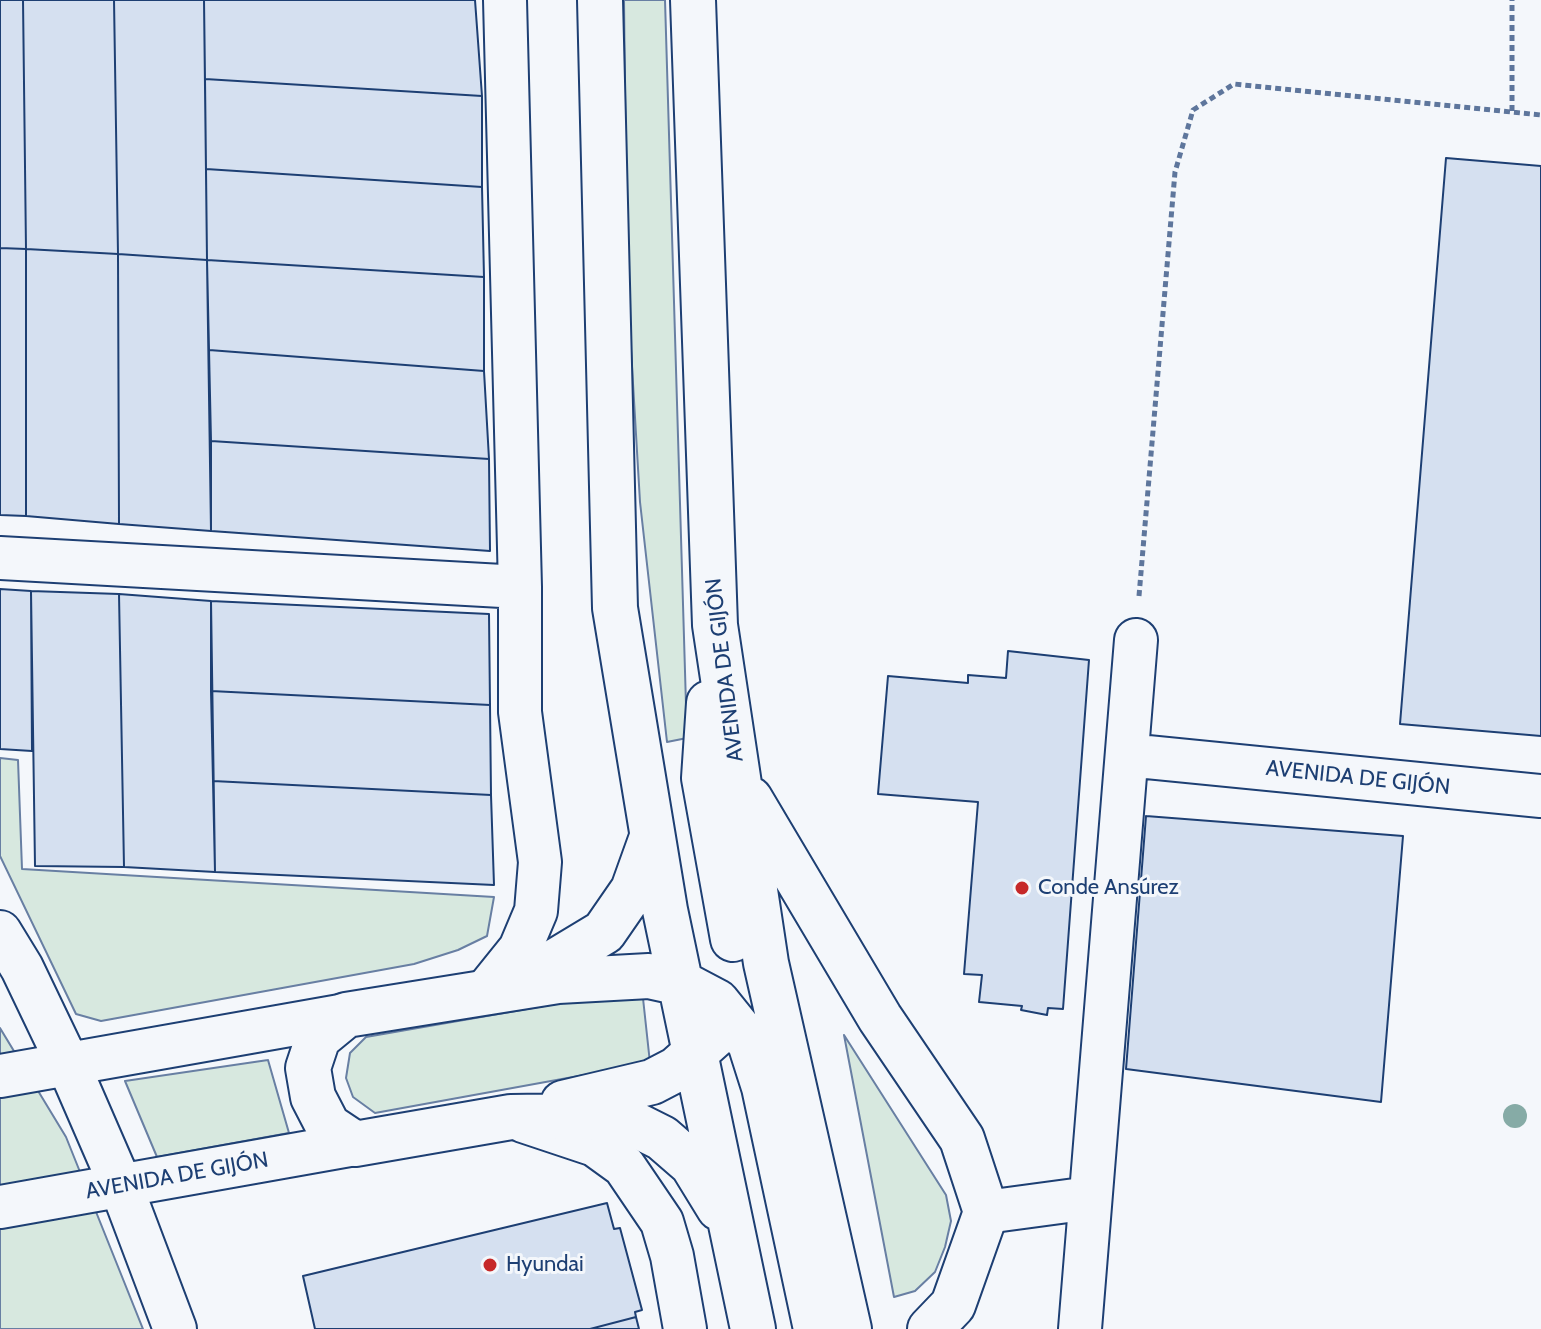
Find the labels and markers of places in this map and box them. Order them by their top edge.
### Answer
place label: Conde Ansúrez [1038,875,1179,901]
marker: Conde Ansúrez [1013,879,1031,897]
place label: Hyundai [506,1252,584,1278]
marker: Hyundai [481,1256,499,1274]

